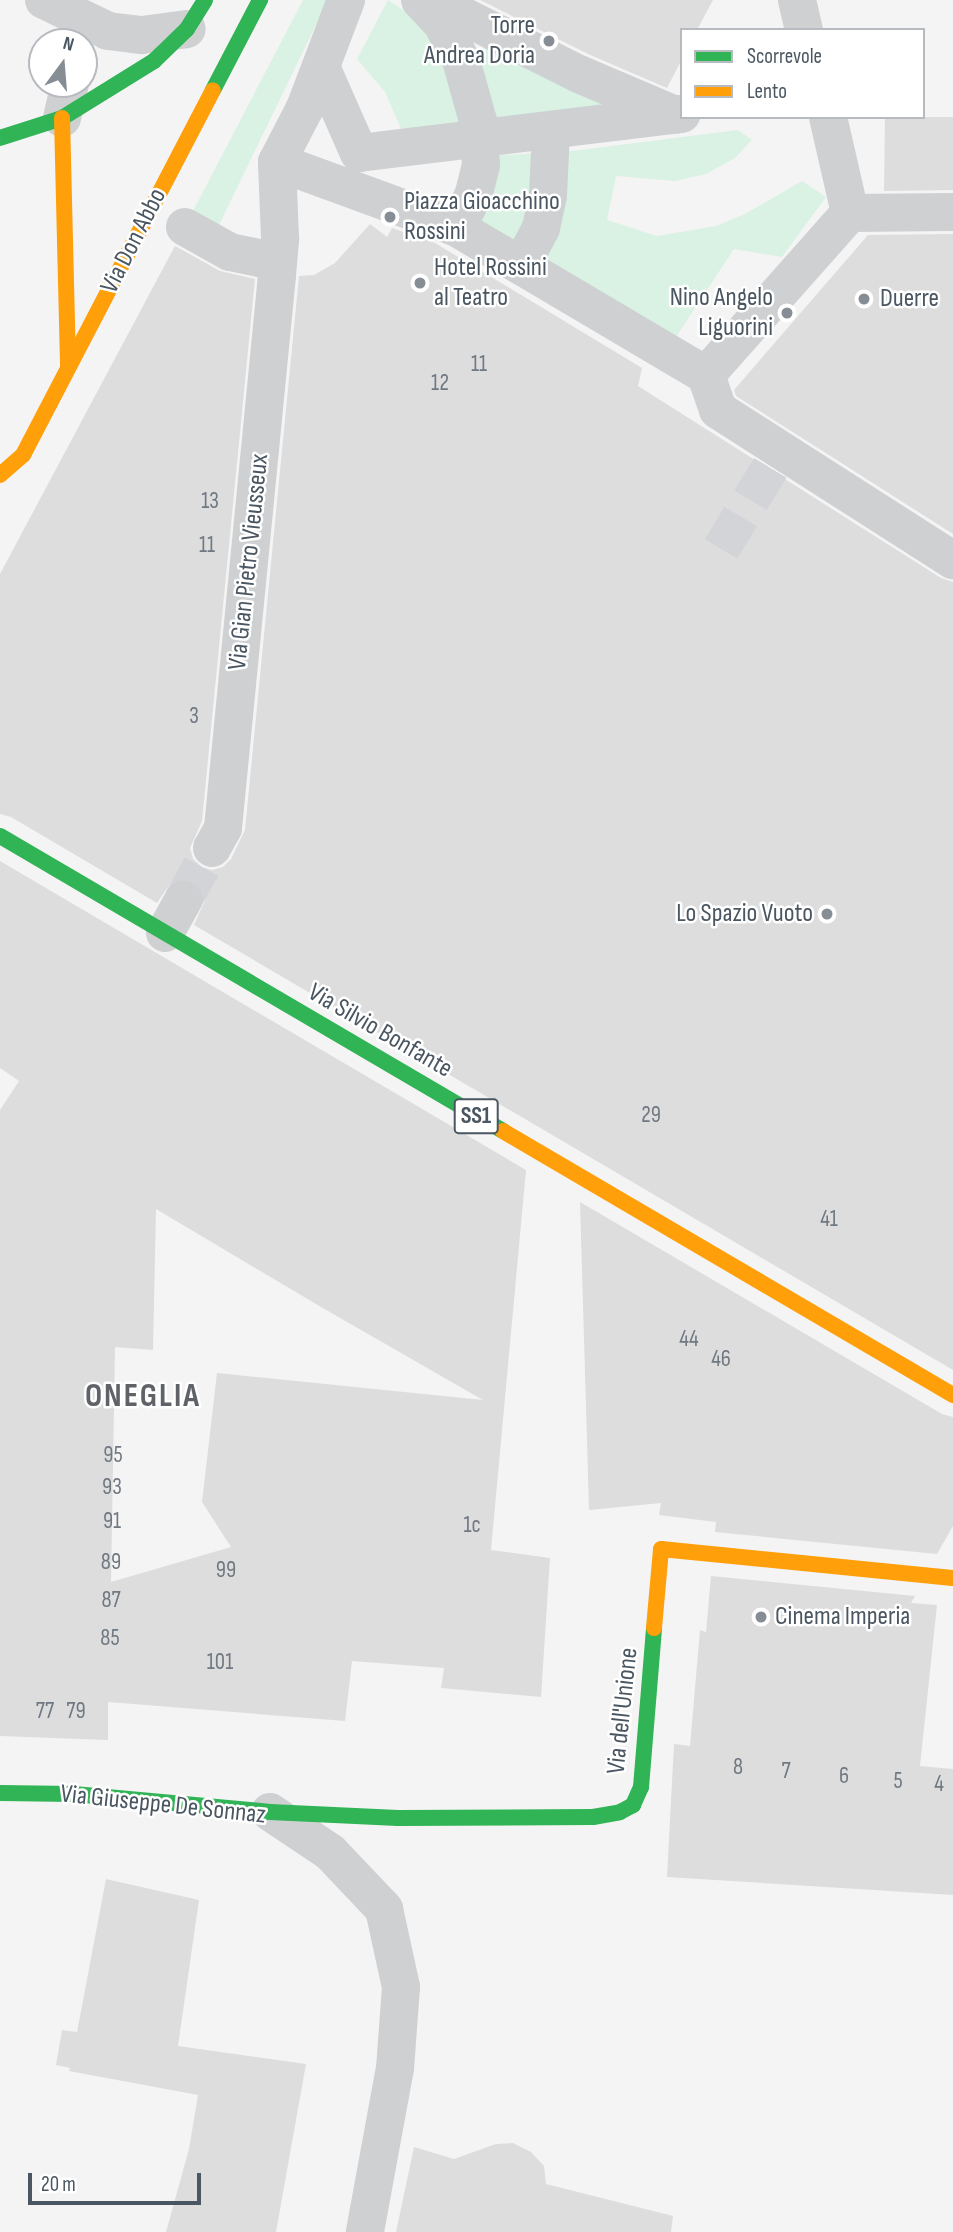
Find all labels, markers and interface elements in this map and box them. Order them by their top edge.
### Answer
place label: Torre Andrea Doria [424,10,535,72]
north arrow [28,28,98,98]
legend [680,28,925,119]
text: N [60,32,76,57]
marker: Torre Andrea Doria [541,33,557,49]
text: Scorrevole [747,44,822,69]
text: Lento [747,79,787,104]
street label: Via Don Abbo [94,183,174,299]
place label: Piazza Gioacchino Rossini [404,186,560,248]
marker: Piazza Gioacchino Rossini [382,209,398,225]
place label: Hotel Rossini al Teatro [434,252,547,314]
marker: Hotel Rossini al Teatro [412,275,428,291]
place label: Nino Angelo Liguorini [670,282,773,344]
place label: Duerre [880,283,939,315]
marker: Duerre [854,289,874,309]
marker: Nino Angelo Liguorini [779,305,795,321]
house number: 11 [471,350,487,378]
house number: 12 [431,369,449,397]
street label: Via Gian Pietro Vieusseux [222,452,276,672]
house number: 13 [201,487,219,515]
house number: 11 [199,531,215,559]
house number: 3 [189,702,199,730]
place label: Lo Spazio Vuoto [676,898,813,930]
marker: Lo Spazio Vuoto [819,906,835,922]
street label: Via Silvio Bonfante [302,977,458,1085]
road number: SS1 [453,1096,499,1136]
house number: 29 [641,1101,661,1129]
house number: 41 [820,1205,838,1233]
house number: 44 [679,1325,699,1353]
house number: 46 [711,1345,731,1373]
district label: ONEGLIA [86,1377,200,1417]
house number: 95 [103,1441,123,1469]
house number: 93 [102,1473,122,1501]
house number: 91 [103,1507,121,1535]
house number: 1c [463,1511,481,1539]
house number: 89 [101,1548,121,1576]
house number: 99 [216,1556,236,1584]
house number: 87 [101,1586,121,1614]
place label: Cinema Imperia [775,1601,910,1633]
marker: Cinema Imperia [753,1609,769,1625]
house number: 85 [100,1624,120,1652]
street label: Via dell'Unione [601,1646,645,1776]
house number: 101 [207,1648,233,1676]
house number: 77 [36,1697,54,1725]
house number: 79 [66,1697,86,1725]
house number: 8 [733,1753,743,1781]
house number: 7 [781,1757,791,1785]
house number: 6 [839,1762,849,1790]
house number: 5 [893,1767,903,1795]
house number: 4 [934,1770,944,1798]
street label: Via Giuseppe De Sonnaz [59,1779,267,1831]
scale bar [32,2158,205,2202]
text: 20 m [41,2172,76,2197]

